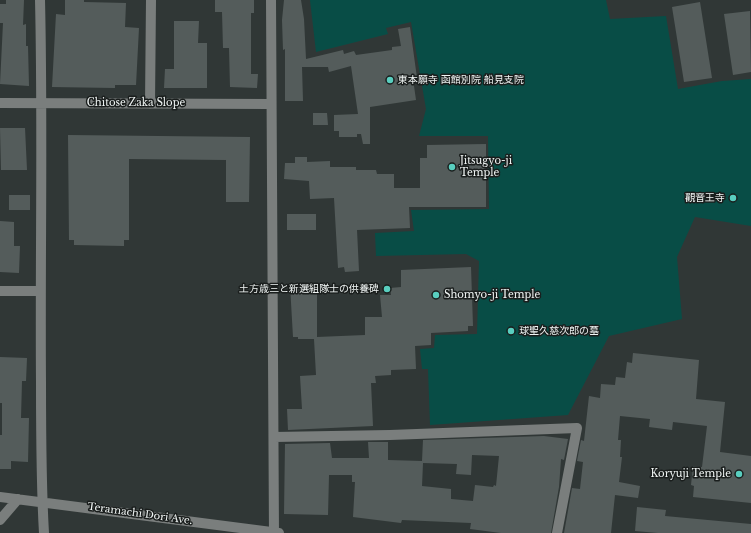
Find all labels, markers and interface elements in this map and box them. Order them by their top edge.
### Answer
place label: 東本願寺 函館別院 船見支院 [398,74,524,86]
marker: 東本願寺 函館別院 船見支院 [385,75,395,85]
street label: Chitose Zaka Slope [87,97,185,109]
place label: Jitsugyo-ji Temple [460,155,512,178]
marker: Jitsugyo-ji Temple [447,162,457,172]
place label: 觀音王寺 [685,192,725,204]
marker: 觀音王寺 [728,193,738,203]
place label: 土方歳三と新選組隊士の供養碑 [239,283,379,295]
marker: 土方歳三と新選組隊士の供養碑 [382,284,392,294]
place label: Shomyo-ji Temple [444,289,540,301]
marker: Shomyo-ji Temple [431,290,441,300]
place label: 球聖久慈次郎の墓 [519,325,599,337]
marker: 球聖久慈次郎の墓 [506,326,516,336]
place label: Koryuji Temple [651,468,731,480]
marker: Koryuji Temple [734,469,744,479]
street label: Teramachi Dori Ave. [87,501,193,527]

